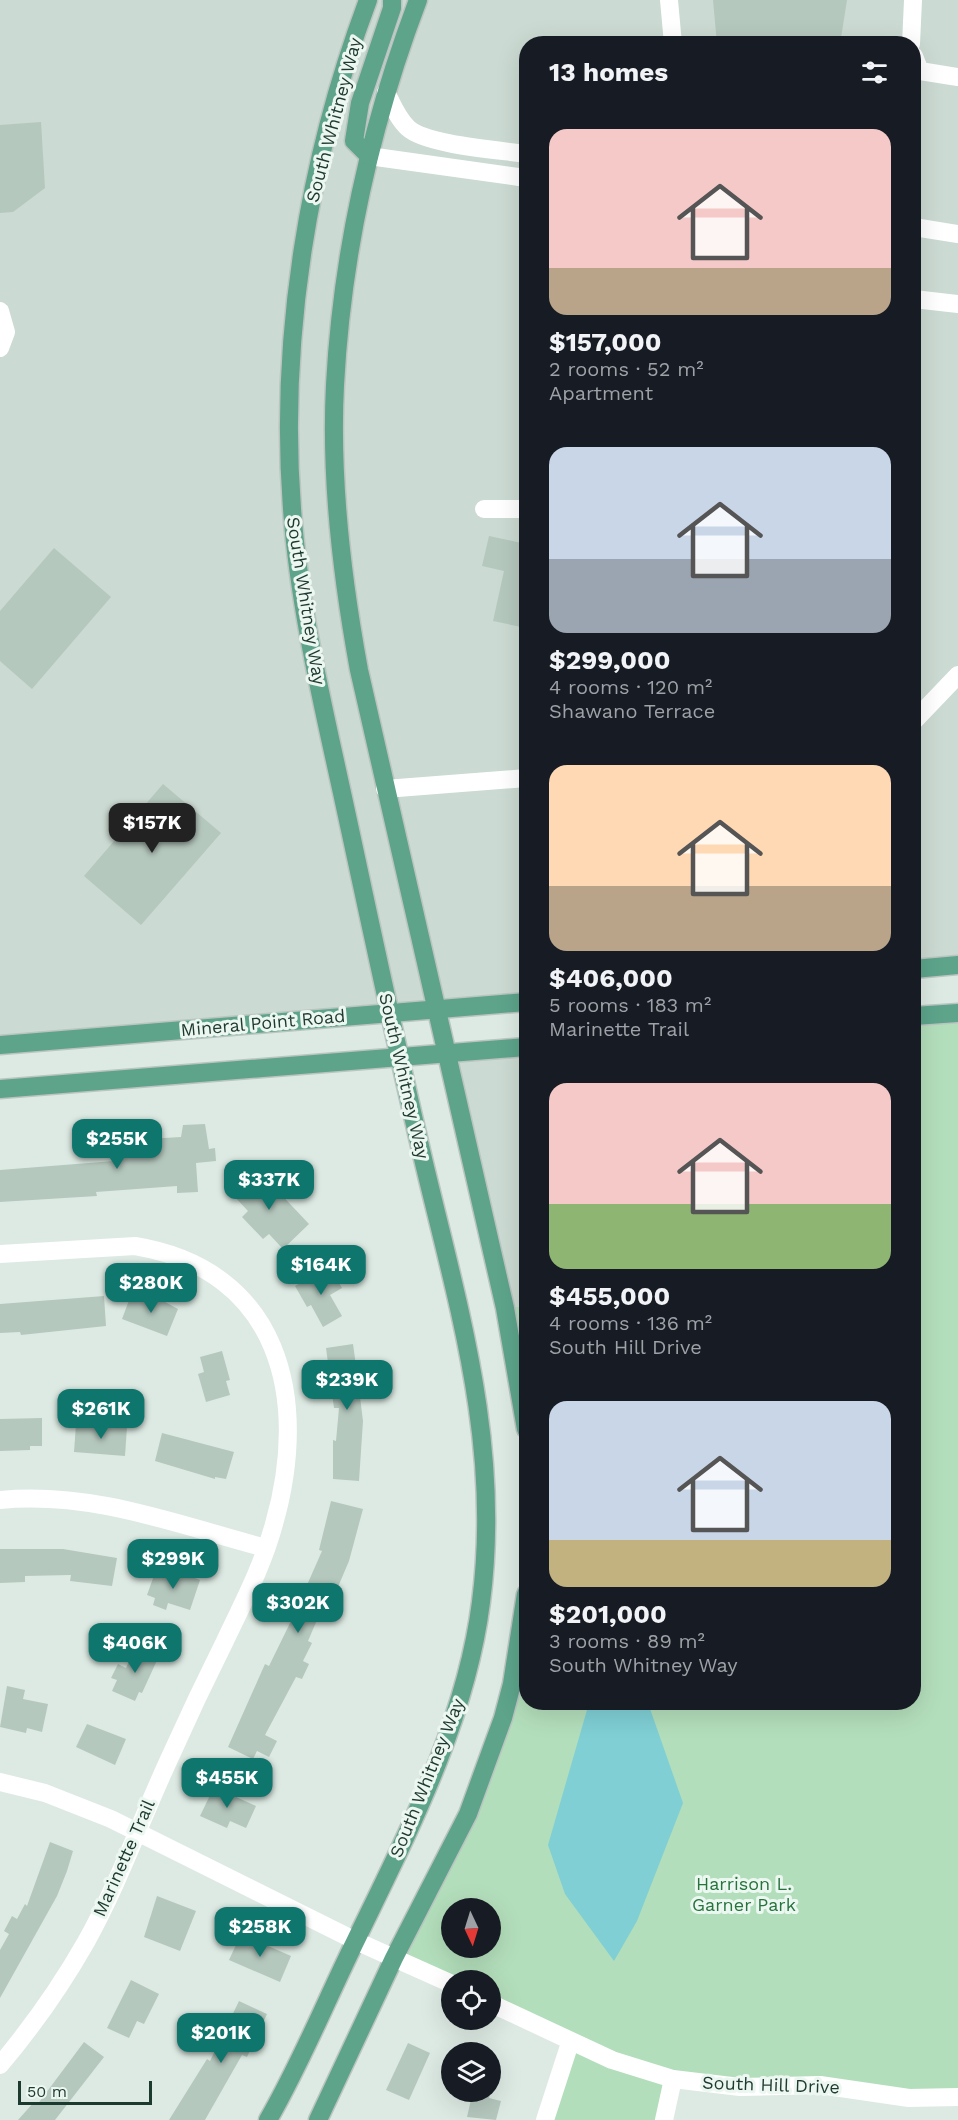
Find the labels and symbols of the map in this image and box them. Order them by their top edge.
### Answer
street label: South Whitney Way [301,34,366,205]
street label: South Whitney Way [283,515,330,687]
pin: $157K [110,803,194,854]
street label: South Whitney Way [375,991,434,1162]
street label: Mineral Point Road [180,1005,346,1040]
pin: $255K [75,1119,159,1170]
pin: $337K [227,1160,311,1211]
pin: $164K [279,1245,363,1296]
pin: $280K [109,1263,193,1314]
pin: $239K [305,1360,389,1411]
pin: $261K [59,1389,143,1440]
pin: $299K [131,1539,215,1590]
pin: $302K [256,1583,340,1634]
pin: $406K [93,1623,177,1674]
street label: South Whitney Way [385,1695,468,1860]
pin: $455K [185,1758,269,1809]
street label: Marinette Trail [88,1796,159,1920]
park label: Harrison L. Garner Park [692,1873,796,1915]
north arrow [441,1898,501,1958]
pin: $258K [218,1907,302,1958]
pin: $201K [179,2013,263,2064]
street label: South Hill Drive [702,2072,840,2097]
scale bar [18,2078,152,2106]

